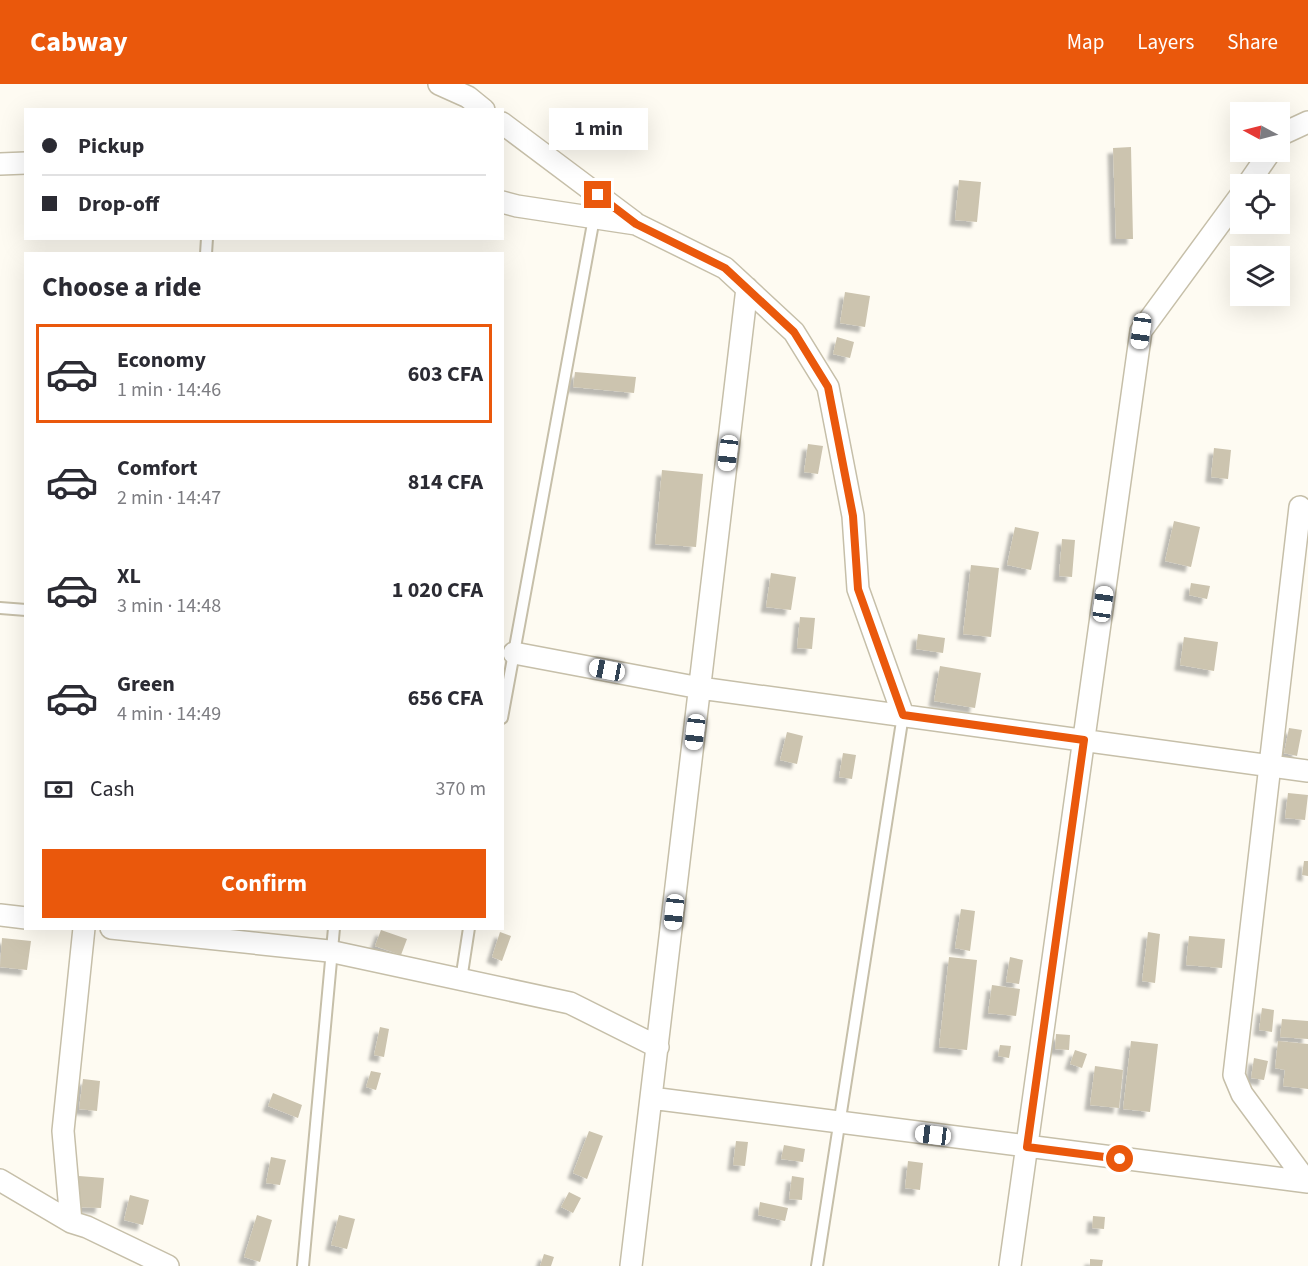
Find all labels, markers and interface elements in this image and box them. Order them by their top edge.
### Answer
text: Cabway [30,22,128,62]
text: Map [1067,27,1104,57]
text: Layers [1137,27,1194,57]
text: Share [1227,27,1278,57]
north arrow [1230,102,1290,162]
map controls [1230,102,1290,306]
callout: 1 min [548,108,648,150]
text: 1 min [574,115,623,143]
text: Pickup [78,130,144,162]
button: locate [1230,174,1290,234]
route end [584,181,611,208]
text: Drop-off [78,188,159,220]
button: layers [1230,246,1290,306]
text: Choose a ride [42,268,202,307]
car [1130,312,1152,350]
text: Economy [117,344,206,376]
icon: car [45,347,99,401]
text: 603 CFA [408,358,483,390]
text: 1 min · 14:46 [117,376,221,404]
car [717,434,739,472]
text: Comfort [117,452,198,484]
icon: car [45,455,99,509]
text: 814 CFA [408,466,483,498]
text: 2 min · 14:47 [117,484,221,512]
text: XL [117,560,141,592]
icon: car [45,563,99,617]
text: 1 020 CFA [392,574,483,606]
car [1092,585,1114,623]
text: 3 min · 14:48 [117,592,221,620]
car [588,658,626,682]
text: Green [117,668,175,700]
icon: car [45,671,99,725]
text: 656 CFA [408,682,483,714]
text: 4 min · 14:49 [117,700,221,728]
car [684,713,706,751]
icon: cash [42,773,75,806]
text: Cash [90,773,135,805]
text: 370 m [436,775,486,803]
button: Confirm [42,849,486,918]
car [663,893,685,931]
car [914,1124,952,1146]
route start [1106,1145,1133,1172]

